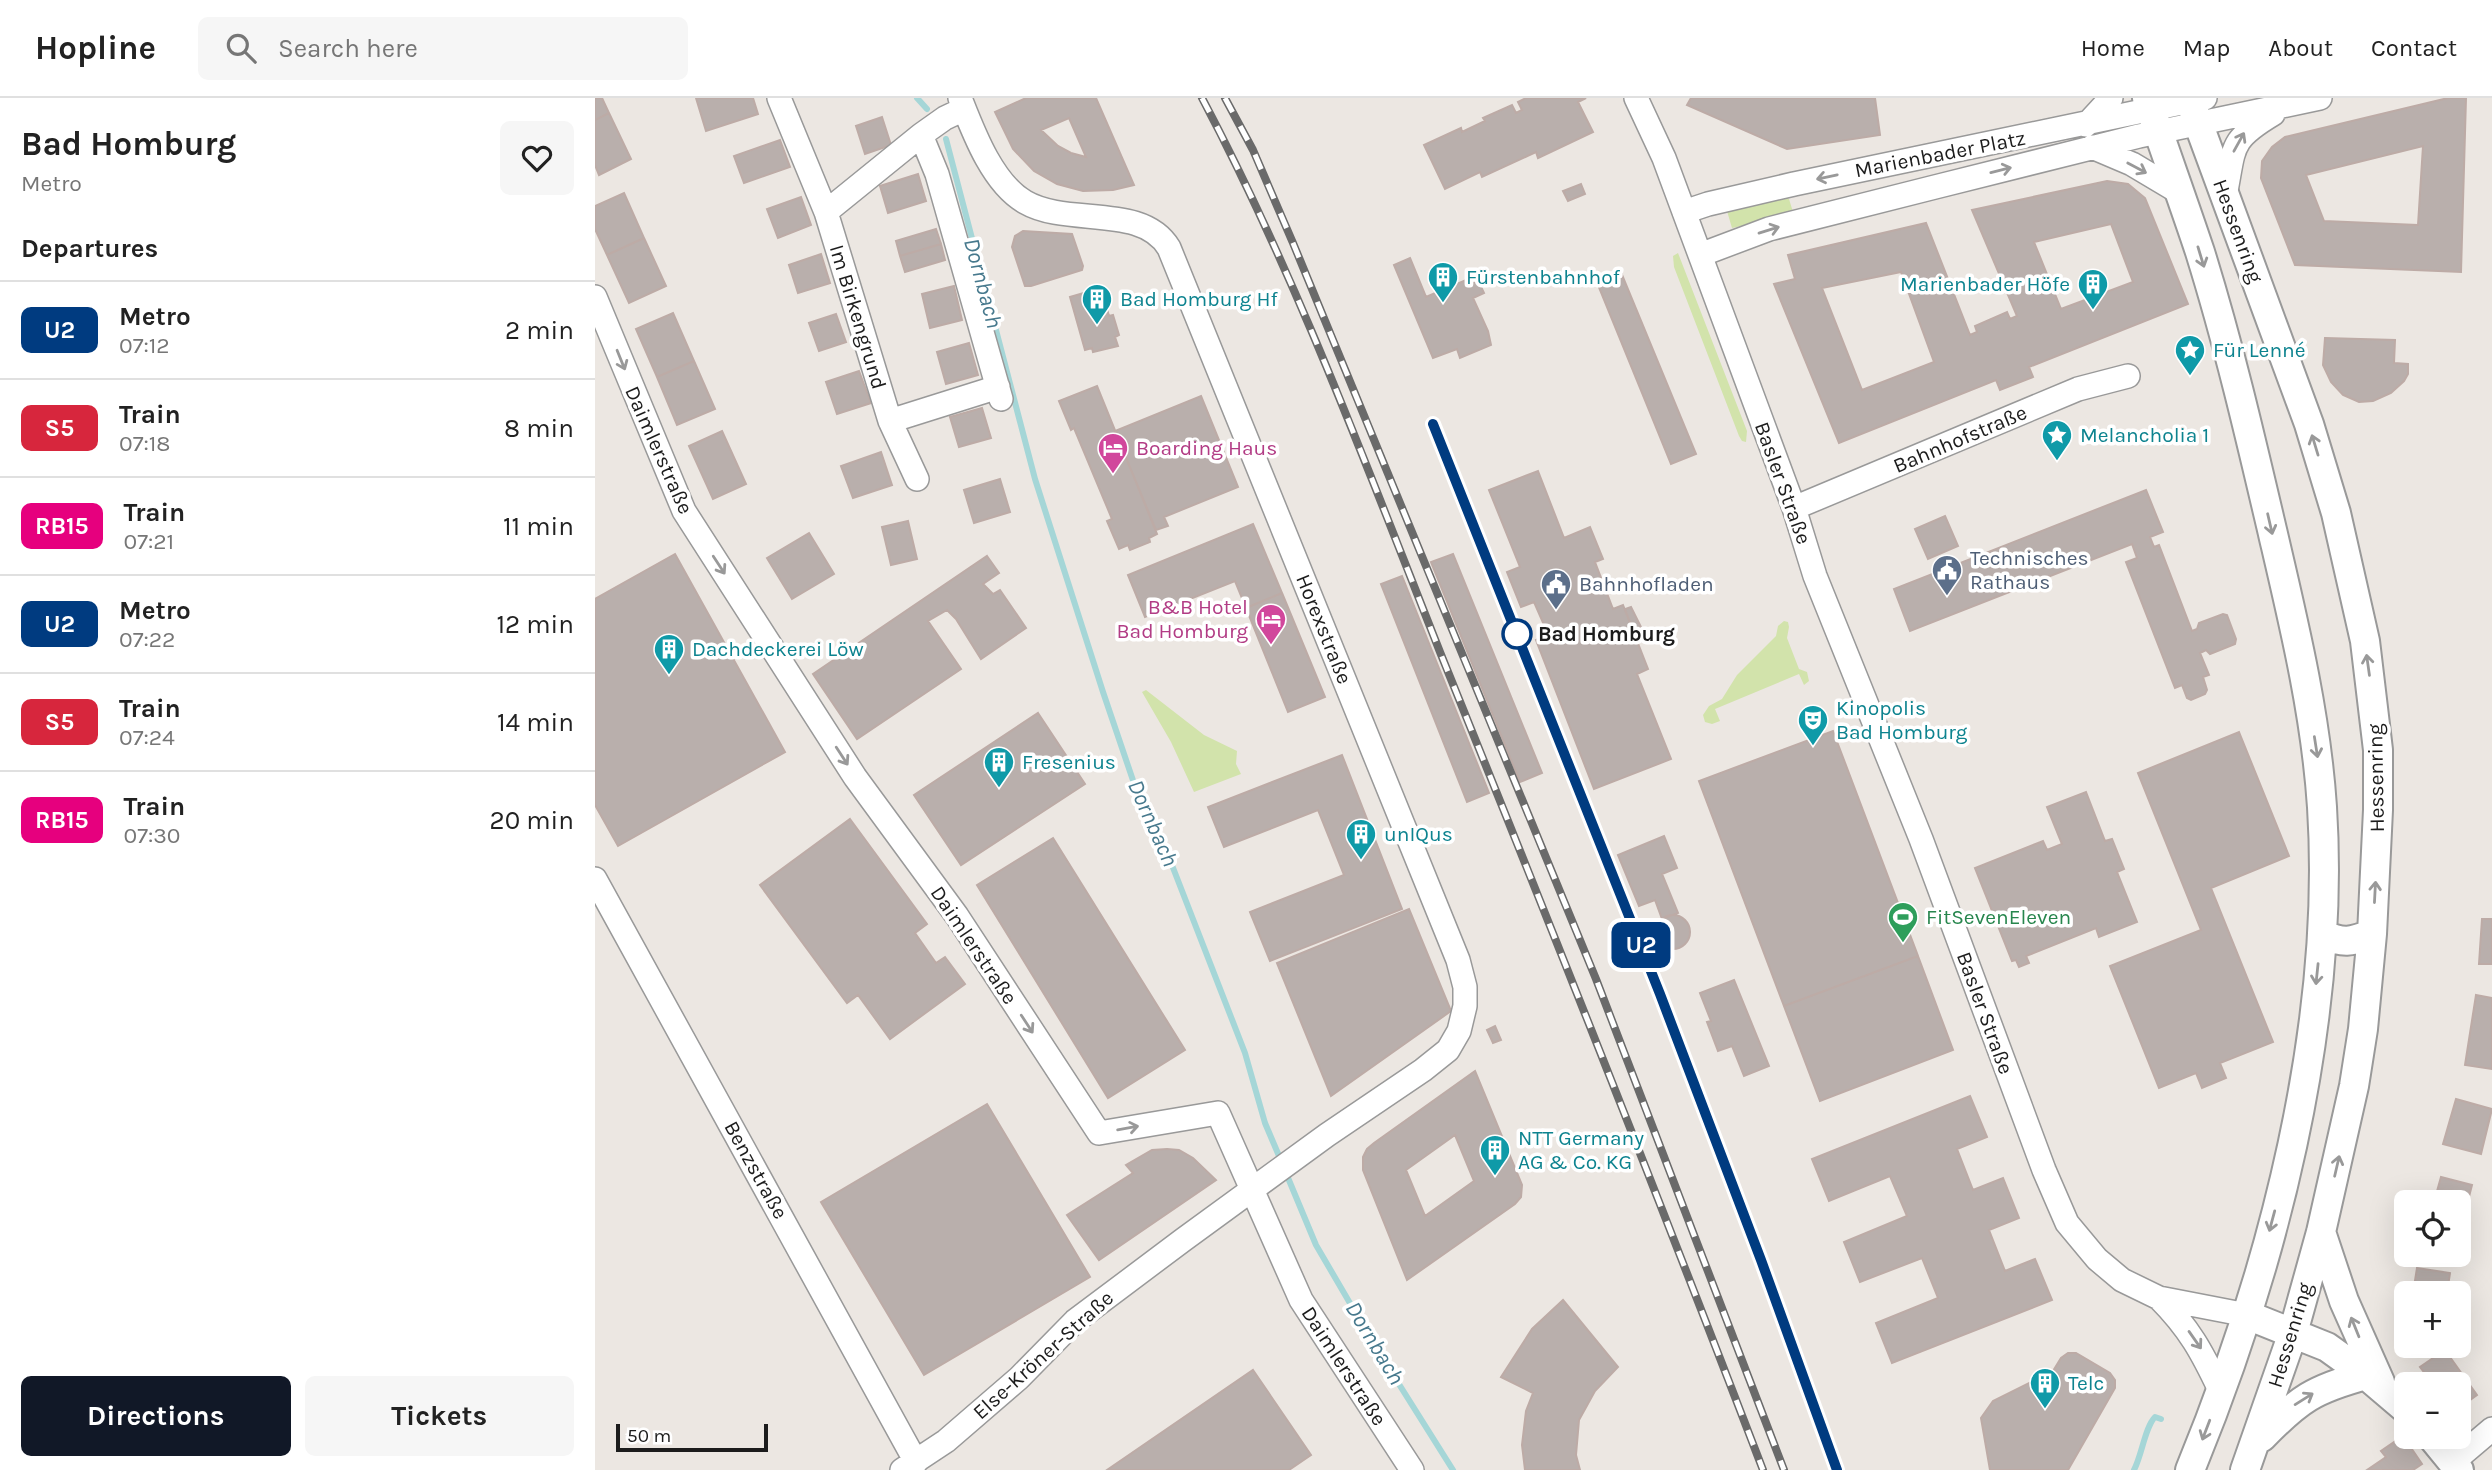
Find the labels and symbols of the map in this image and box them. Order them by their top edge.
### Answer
street label: Marienbader Platz [1853,126,2027,182]
one-way arrow [2233,132,2247,152]
one-way arrow [2126,161,2146,175]
one-way arrow [1989,163,2012,176]
one-way arrow [1816,170,1839,184]
street label: Hessenring [2208,176,2268,286]
one-way arrow [1757,223,1779,236]
water label: Dornbach [958,235,1008,331]
street label: Im Birkengrund [825,242,891,392]
one-way arrow [2196,245,2208,267]
building icon: Fürstenbahnhof [1426,260,1460,304]
place label: Fürstenbahnhof [1466,265,1621,289]
building icon: Marienbader Höfe [2076,267,2110,311]
place label: Marienbader Höfe [1900,272,2070,296]
building icon: Bad Homburg Hf [1080,282,1114,326]
place label: Bad Homburg Hf [1120,287,1278,311]
place icon: Für Lenné [2173,333,2207,377]
place label: Für Lenné [2213,338,2306,362]
one-way arrow [615,349,628,371]
street label: Daimlerstraße [620,382,698,518]
street label: Bahnhofstraße [1890,400,2030,478]
place icon: Melancholia 1 [2040,418,2074,462]
street label: Basler Straße [1750,419,1816,547]
place label: Melancholia 1 [2080,423,2209,447]
hotel icon: Boarding Haus [1096,431,1130,475]
one-way arrow [2307,434,2320,456]
place label: Boarding Haus [1136,436,1277,460]
one-way arrow [2264,512,2278,535]
place label: Technisches Rathaus [1970,546,2089,594]
public building icon: Technisches Rathaus [1930,553,1964,597]
one-way arrow [711,555,726,574]
public building icon: Bahnhofladen [1539,567,1573,611]
street label: Horexstraße [1291,571,1357,687]
place label: Bahnhofladen [1579,572,1714,596]
place label: B&B Hotel Bad Homburg [1117,595,1248,643]
hotel icon: B&B Hotel Bad Homburg [1254,602,1288,646]
marker: Bad Homburg [1502,619,1532,649]
place label: Bad Homburg [1538,622,1675,646]
building icon: Dachdeckerei Löw [652,632,686,676]
place label: Dachdeckerei Löw [692,637,864,661]
one-way arrow [2362,655,2375,677]
place label: Kinopolis Bad Homburg [1836,696,1968,744]
theatre icon: Kinopolis Bad Homburg [1796,703,1830,747]
street label: Hessenring [2363,723,2389,833]
one-way arrow [2310,735,2323,758]
building icon: Fresenius [982,745,1016,789]
one-way arrow [834,746,849,765]
place label: Fresenius [1022,750,1116,774]
water label: Dornbach [1122,775,1184,871]
building icon: unIQus [1344,817,1378,861]
place label: unIQus [1384,822,1453,846]
street label: Daimlerstraße [926,881,1022,1009]
one-way arrow [2369,882,2382,904]
sports icon: FitSevenEleven [1886,900,1920,944]
place label: FitSevenEleven [1926,905,2071,929]
line badge: U2 [1609,922,1673,968]
street label: Basler Straße [1952,949,2018,1077]
one-way arrow [2311,962,2324,985]
one-way arrow [1020,1013,1034,1033]
street label: Benzstraße [719,1117,793,1223]
one-way arrow [1116,1121,1138,1134]
place label: NTT Germany AG & Co. KG [1518,1126,1644,1174]
building icon: NTT Germany AG & Co. KG [1478,1133,1512,1177]
one-way arrow [2331,1155,2344,1178]
one-way arrow [2265,1210,2278,1232]
street label: Hessenring [2263,1279,2317,1391]
street label: Else-Kröner-Straße [968,1286,1118,1424]
water label: Dornbach [1340,1297,1410,1389]
street label: Daimlerstraße [1297,1302,1391,1430]
one-way arrow [2347,1317,2360,1339]
one-way arrow [2188,1330,2202,1349]
building icon: Telc [2028,1366,2062,1410]
place label: Telc [2068,1371,2104,1395]
one-way arrow [2294,1392,2313,1406]
one-way arrow [2198,1419,2211,1441]
scale bar [616,1421,768,1453]

